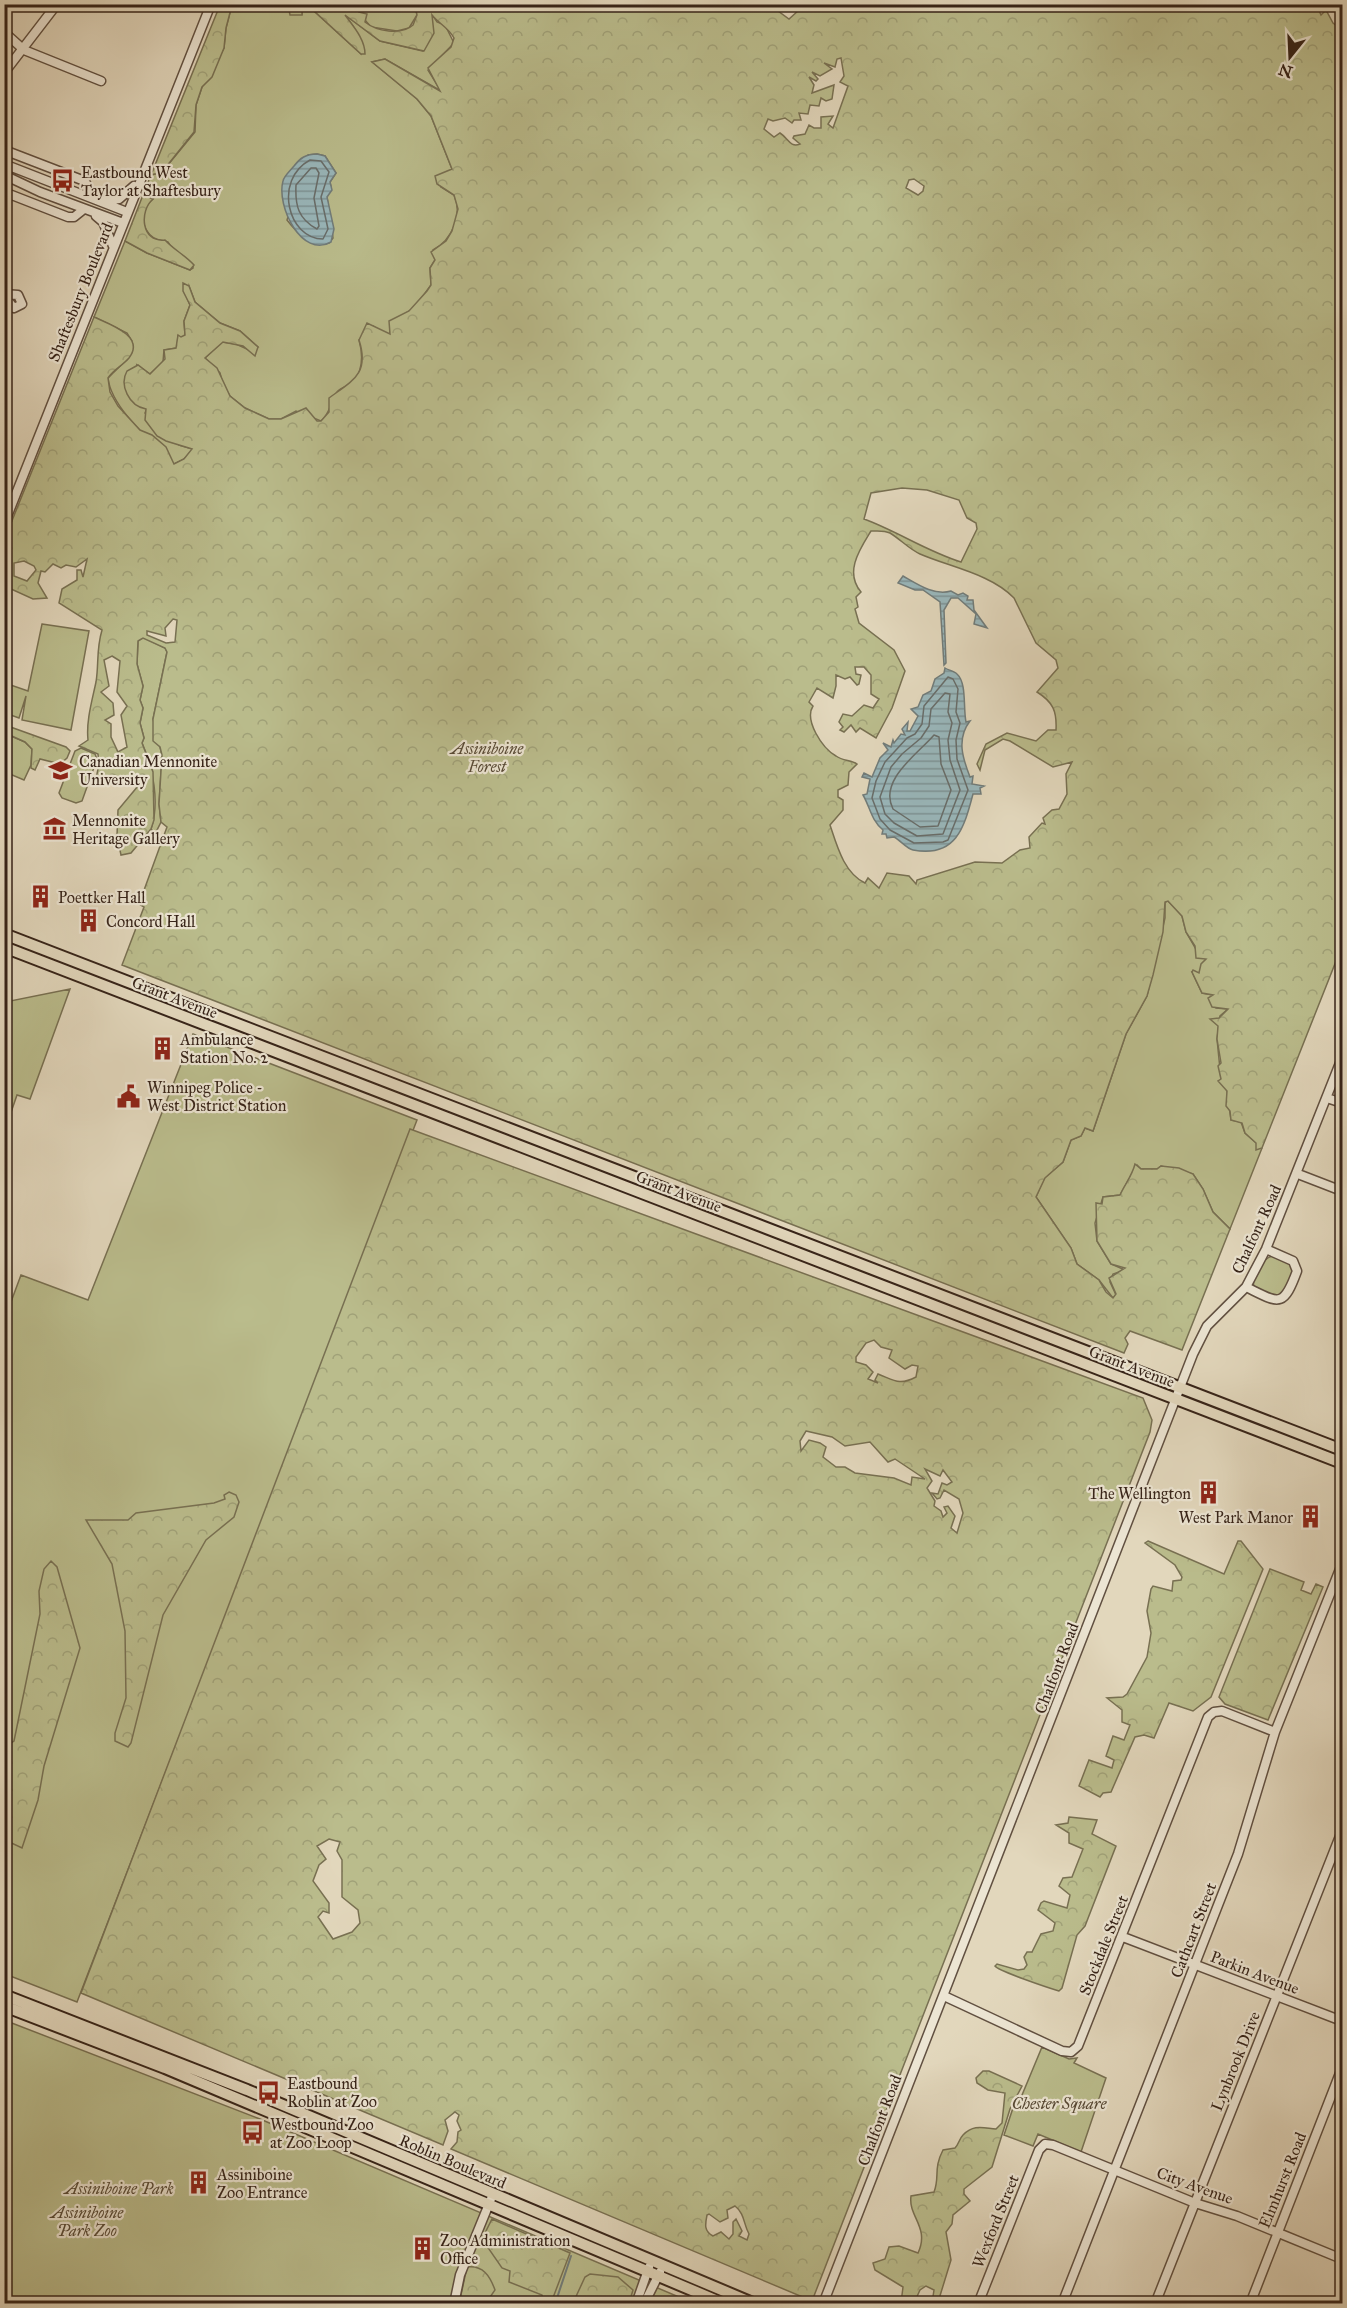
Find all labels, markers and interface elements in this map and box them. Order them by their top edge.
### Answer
north arrow [1260,27,1320,87]
text: N [1276,60,1295,82]
place label: Eastbound West Taylor at Shaftesbury [81,163,221,200]
bus stop icon: Eastbound West Taylor at Shaftesbury [50,168,76,194]
street label: Shaftesbury Boulevard [44,220,117,364]
park label: Assiniboine Forest [449,739,524,776]
place label: Canadian Mennonite University [79,752,218,789]
school or university icon: Canadian Mennonite University [48,757,74,783]
place label: Mennonite Heritage Gallery [72,811,180,849]
museum icon: Mennonite Heritage Gallery [41,816,67,842]
building icon: Poettker Hall [27,884,53,910]
place label: Poettker Hall [58,888,146,907]
building icon: Concord Hall [75,908,101,934]
place label: Concord Hall [106,912,196,931]
street label: Grant Avenue [129,972,221,1023]
place label: Ambulance Station No. 2 [179,1030,268,1067]
building icon: Ambulance Station No. 2 [149,1035,175,1061]
place label: Winnipeg Police - West District Station [147,1078,287,1115]
public building icon: Winnipeg Police - West District Station [116,1083,142,1109]
street label: Grant Avenue [633,1166,725,1217]
street label: Chalfont Road [1228,1182,1285,1277]
street label: Grant Avenue [1086,1341,1178,1392]
building icon: The Wellington [1196,1480,1222,1506]
place label: The Wellington [1088,1484,1191,1504]
building icon: West Park Manor [1298,1504,1324,1530]
place label: West Park Manor [1178,1508,1293,1527]
street label: Chalfont Road [1030,1620,1083,1716]
street label: Cathcart Street [1167,1880,1220,1981]
street label: Stockdale Street [1075,1892,1132,1998]
street label: Parkin Avenue [1208,1947,1302,1998]
street label: Lynbrook Drive [1207,2008,1264,2114]
street label: Chalfont Road [853,2072,906,2168]
place label: Eastbound Roblin at Zoo [287,2074,377,2111]
bus stop icon: Eastbound Roblin at Zoo [256,2079,282,2105]
park label: Chester Square [1012,2094,1107,2113]
place label: Westbound Zoo at Zoo Loop [270,2115,374,2152]
bus stop icon: Westbound Zoo at Zoo Loop [239,2120,265,2146]
street label: Roblin Boulevard [396,2130,509,2193]
street label: Elmhurst Road [1255,2130,1310,2231]
street label: City Avenue [1154,2163,1236,2208]
place label: Assiniboine Zoo Entrance [216,2165,308,2202]
building icon: Assiniboine Zoo Entrance [186,2170,212,2196]
street label: Wexford Street [968,2172,1023,2271]
park label: Assiniboine Park [62,2179,174,2198]
park label: Assiniboine Park Zoo [49,2203,124,2240]
place label: Zoo Administration Office [440,2231,571,2268]
building icon: Zoo Administration Office [409,2236,435,2262]

